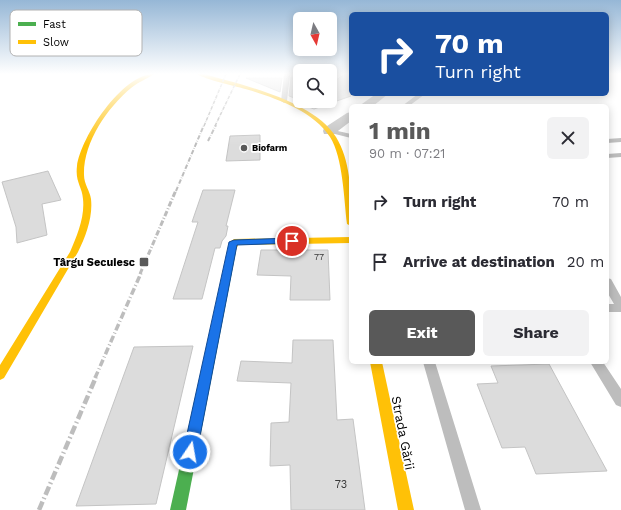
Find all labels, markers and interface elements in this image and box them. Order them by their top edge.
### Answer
legend [10,10,142,56]
north arrow [293,12,337,56]
map controls [293,12,337,108]
text: Fast [43,18,66,31]
text: 70 m [435,27,504,60]
icon: right [369,28,421,80]
text: Slow [43,36,69,49]
text: Turn right [435,61,521,82]
button: search [293,64,337,108]
text: 1 min [369,117,431,145]
button: close [547,117,589,159]
marker: Biofarm [239,143,249,153]
place label: Biofarm [252,143,287,153]
text: 90 m · 07:21 [369,146,445,161]
icon: right [369,191,391,213]
text: Turn right [403,193,476,211]
text: 70 m [552,193,589,211]
pin [275,224,309,258]
icon: arrive [281,230,303,252]
icon: arrive [369,251,391,273]
house number: 77 [314,252,324,262]
text: Arrive at destination [403,253,555,271]
text: 20 m [567,253,604,271]
place label: Târgu Secuiesc [53,256,135,269]
marker: Târgu Secuiesc [138,256,150,268]
button: Exit [369,310,475,356]
button: Share [483,310,589,356]
street label: Strada Gării [388,395,418,471]
position arrow [169,431,211,473]
house number: 73 [335,478,347,491]

